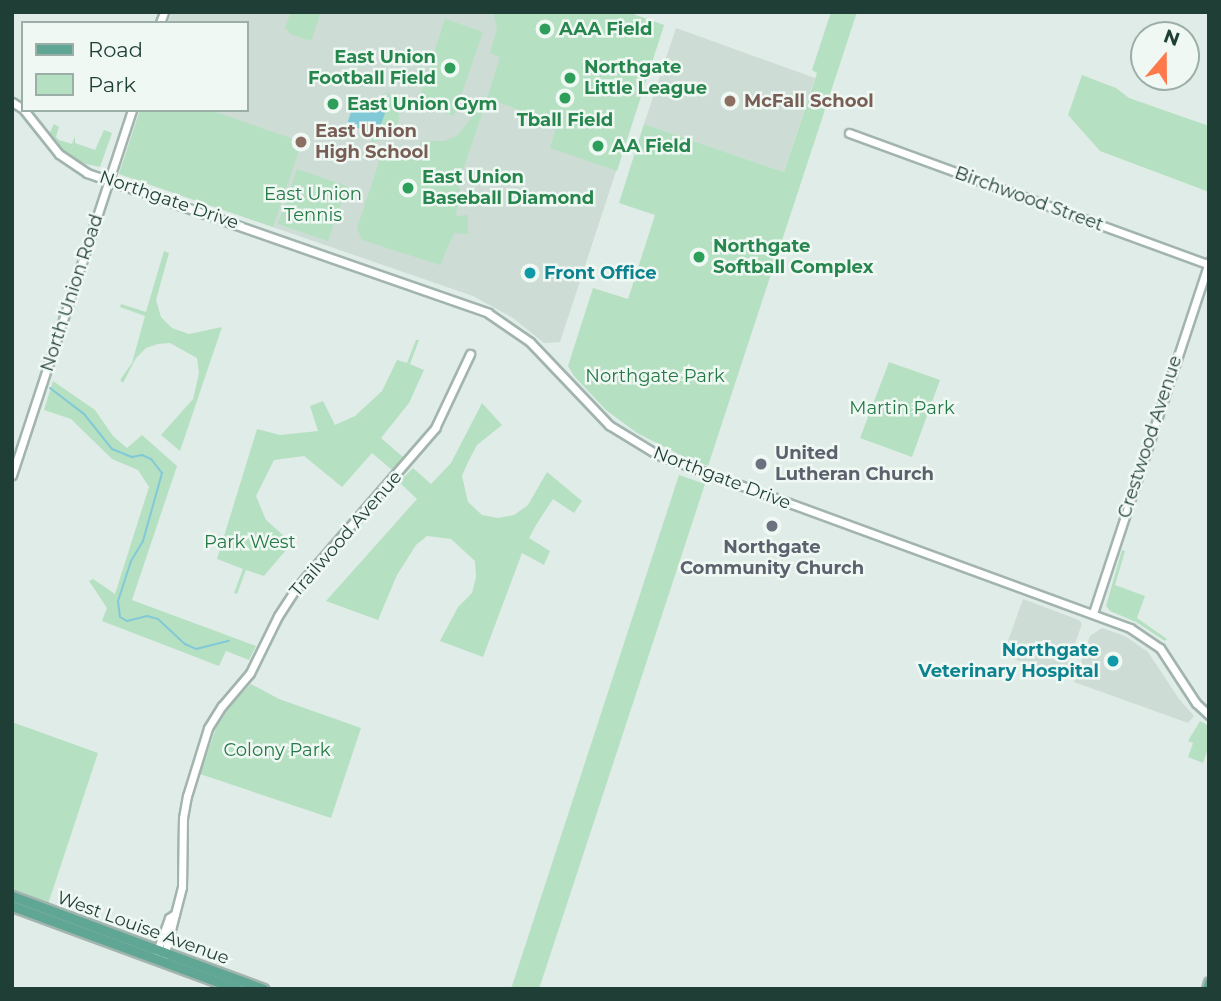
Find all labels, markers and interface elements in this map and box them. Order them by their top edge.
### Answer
place label: AAA Field [559,18,652,40]
legend [21,21,248,112]
marker: AAA Field [537,21,553,37]
north arrow [1130,21,1200,91]
text: N [1161,24,1183,51]
text: Road [88,37,143,62]
place label: East Union Football Field [308,47,436,90]
place label: Northgate Little League [584,57,707,100]
marker: East Union Football Field [442,60,458,76]
marker: Northgate Little League [562,70,578,86]
text: Park [88,72,136,97]
marker: Tball Field [557,90,573,106]
place label: McFall School [744,90,874,112]
place label: East Union Gym [347,93,497,115]
marker: McFall School [722,93,738,109]
marker: East Union Gym [325,96,341,112]
place label: Tball Field [517,109,613,131]
place label: East Union High School [315,121,429,164]
marker: East Union High School [293,134,309,150]
place label: AA Field [612,135,691,157]
marker: AA Field [590,138,606,154]
street label: Birchwood Street [952,162,1106,236]
street label: Northgate Drive [97,166,241,234]
place label: East Union Baseball Diamond [422,167,594,210]
marker: East Union Baseball Diamond [400,180,416,196]
park label: East Union Tennis [264,184,362,227]
street label: North Union Road [36,212,108,374]
place label: Northgate Softball Complex [713,236,873,278]
marker: Northgate Softball Complex [691,249,707,265]
place label: Front Office [544,262,657,284]
marker: Front Office [522,265,538,281]
street label: Crestwood Avenue [1114,353,1186,521]
park label: Northgate Park [585,365,725,387]
park label: Martin Park [849,397,955,419]
street label: Northgate Drive [650,442,794,514]
place label: United Lutheran Church [775,443,934,486]
marker: United Lutheran Church [753,456,769,472]
street label: Trailwood Avenue [285,467,407,601]
marker: Northgate Community Church [764,518,780,534]
park label: Park West [204,531,296,553]
place label: Northgate Community Church [680,537,864,580]
place label: Northgate Veterinary Hospital [918,640,1099,682]
marker: Northgate Veterinary Hospital [1105,653,1121,669]
park label: Colony Park [223,739,331,761]
street label: West Louise Avenue [54,887,232,969]

